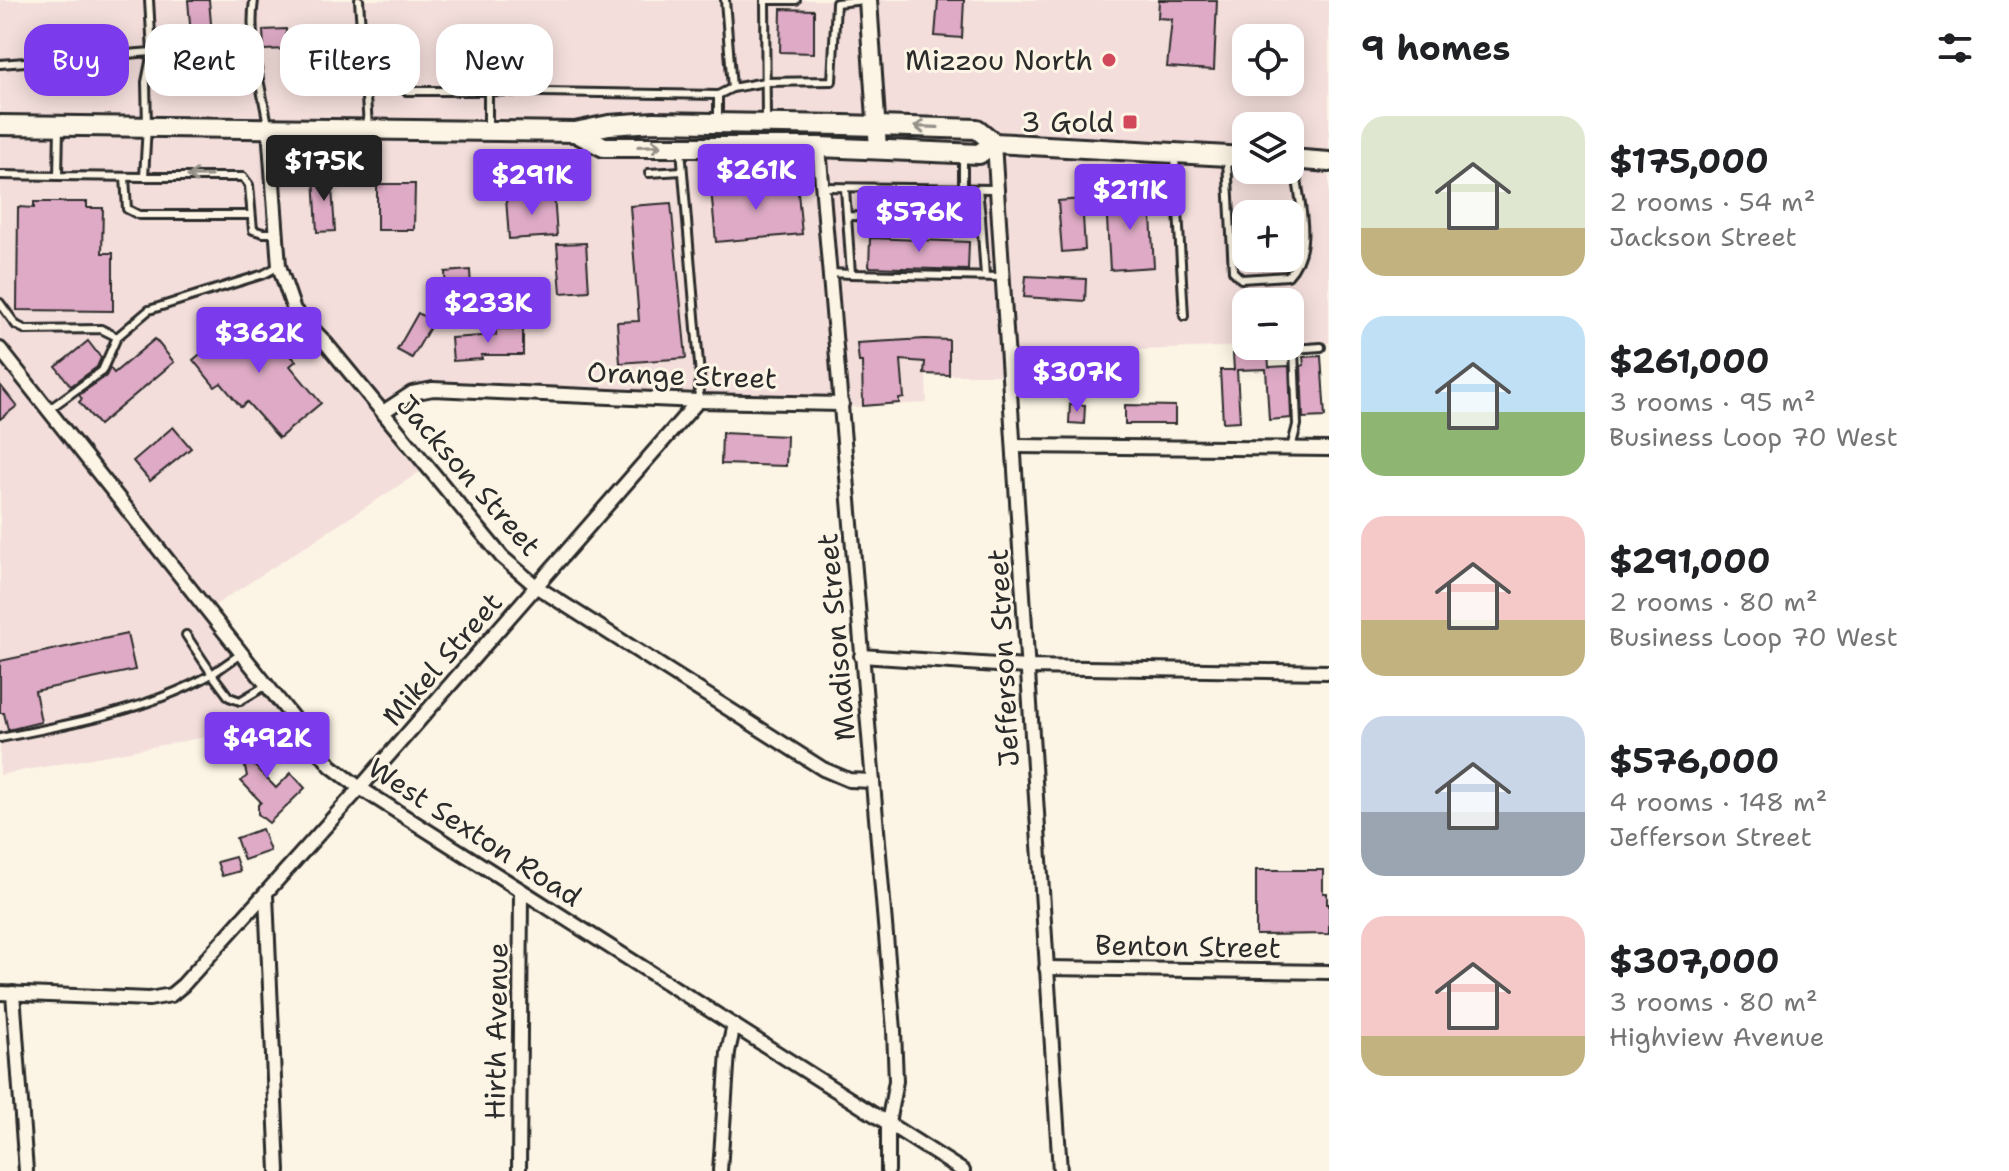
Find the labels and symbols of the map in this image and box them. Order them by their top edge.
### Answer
place label: Mizzou North [905,41,1093,79]
marker: Mizzou North [1100,51,1118,69]
place label: 3 Gold [1021,103,1114,141]
marker: 3 Gold [1121,113,1139,131]
one-way arrow [913,120,940,135]
pin: $175K [268,135,380,203]
one-way arrow [636,139,663,154]
pin: $261K [700,144,812,212]
pin: $291K [476,149,588,217]
pin: $211K [1074,164,1186,232]
one-way arrow [186,169,213,184]
pin: $576K [863,186,975,254]
pin: $233K [432,277,544,345]
pin: $362K [203,307,315,375]
pin: $307K [1021,346,1133,414]
street label: Orange Street [586,353,778,397]
street label: Jackson Street [388,386,550,564]
street label: Madison Street [808,532,864,742]
street label: Jefferson Street [978,548,1028,768]
street label: Mikel Street [373,584,511,734]
pin: $492K [211,712,323,780]
street label: West Sexton Road [361,749,589,915]
street label: Benton Street [1095,925,1281,967]
street label: Hirth Avenue [475,942,517,1120]

